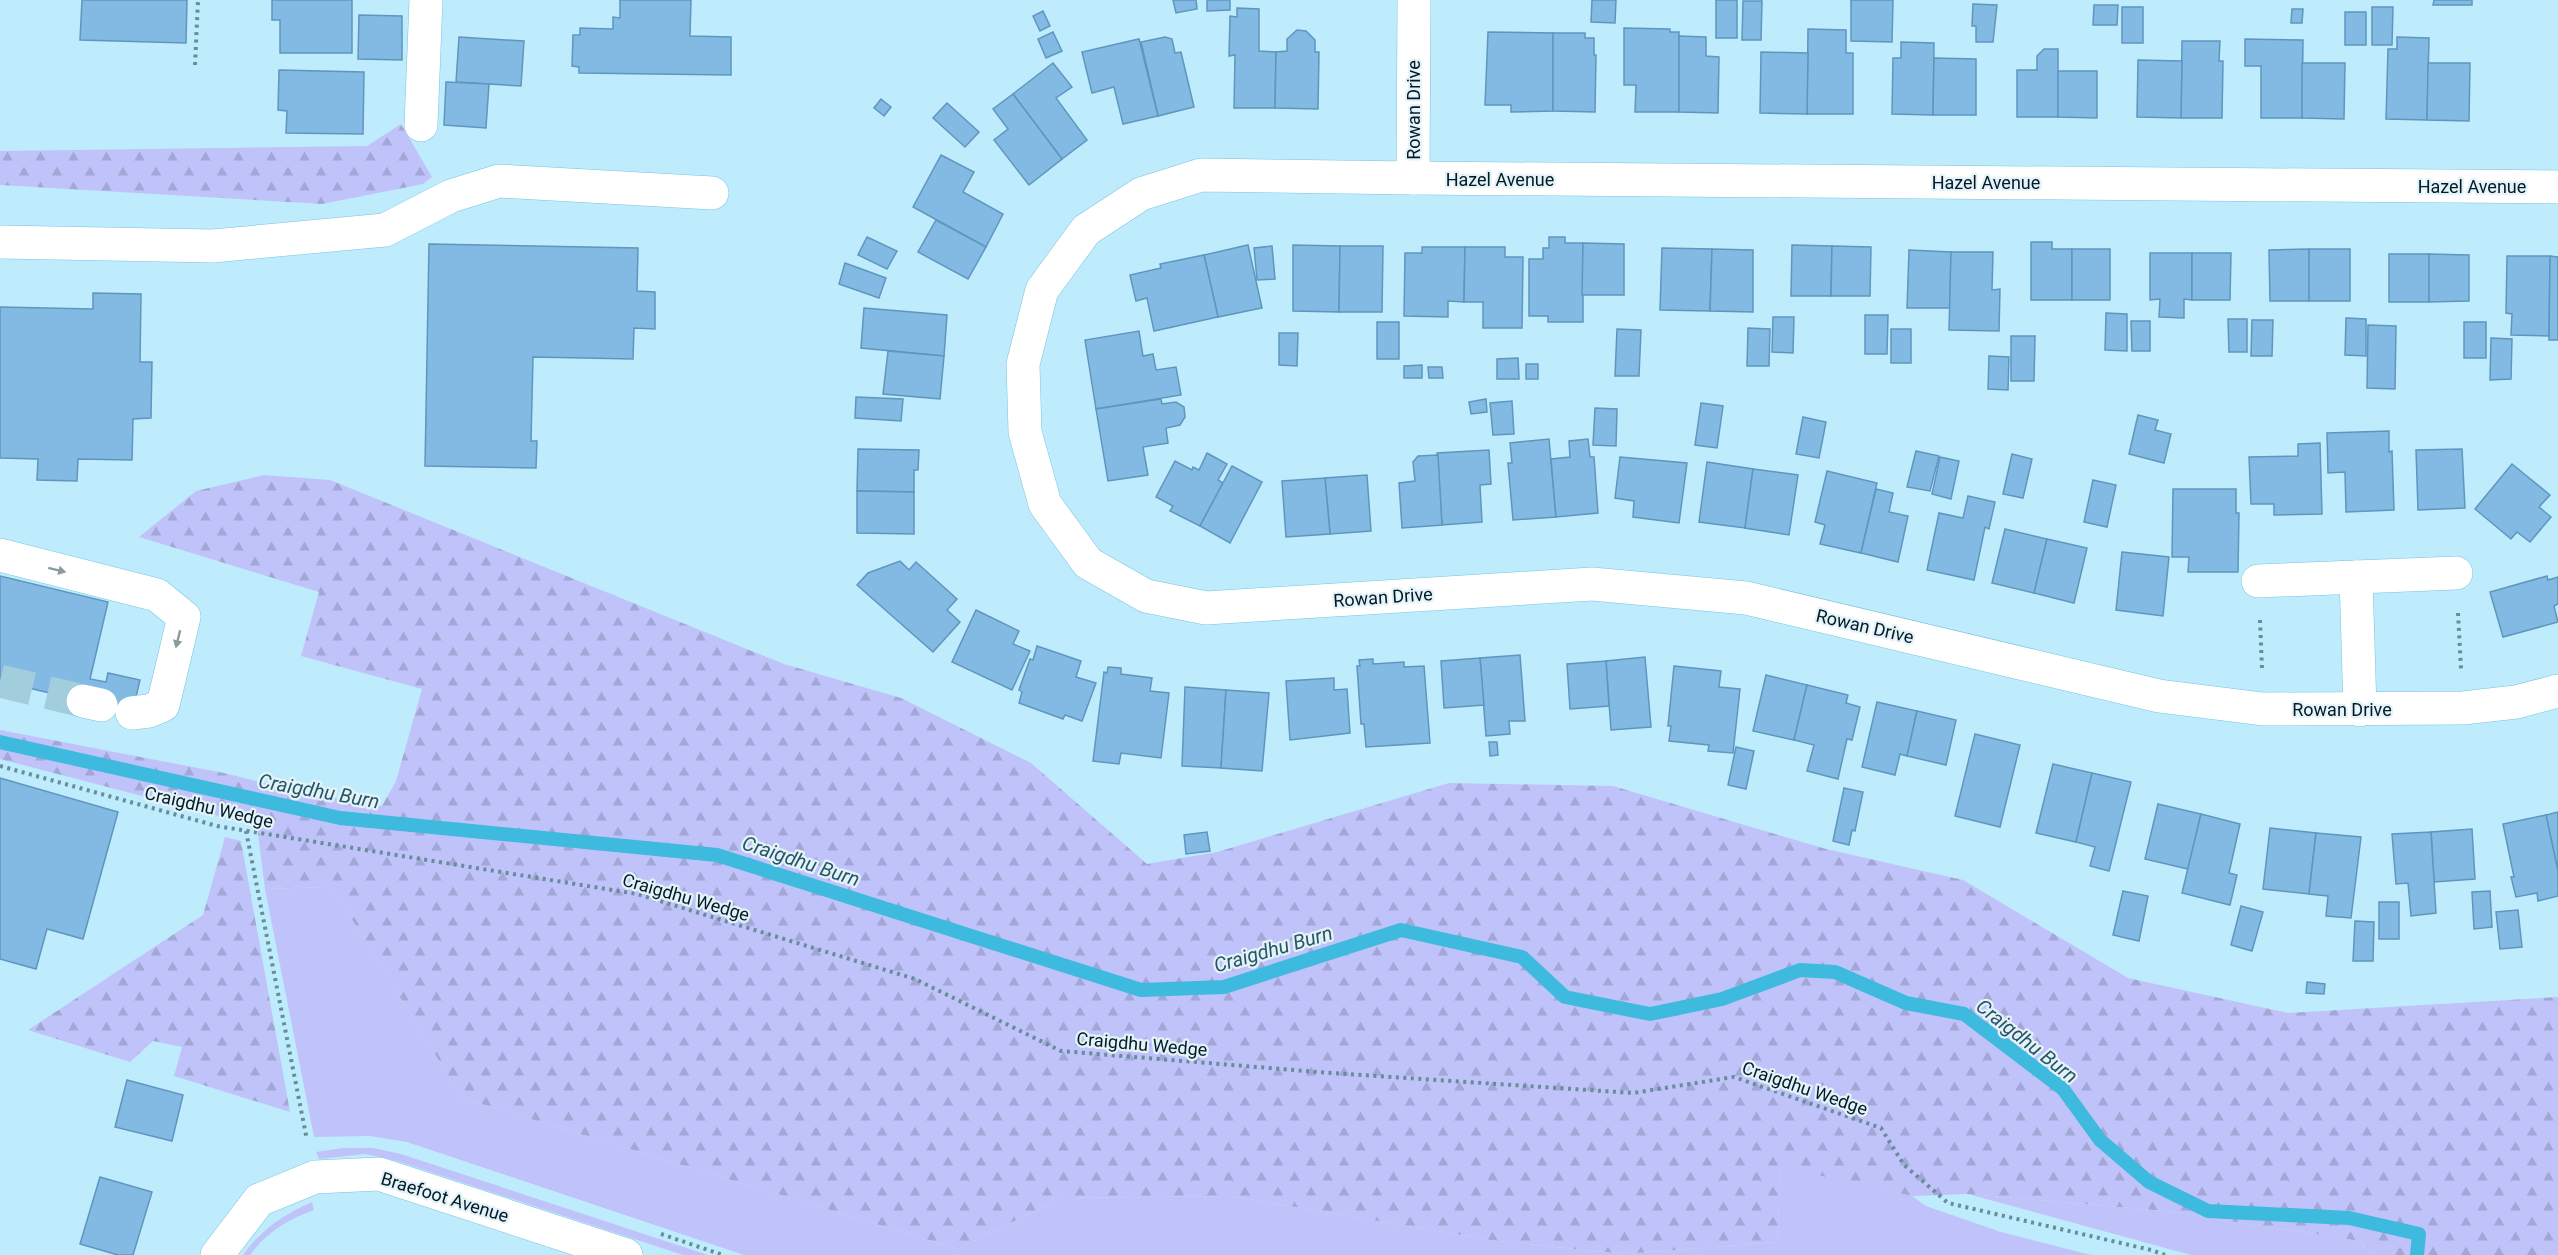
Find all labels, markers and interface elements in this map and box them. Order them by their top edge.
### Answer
street label: Rowan Drive [1403,60,1424,160]
street label: Hazel Avenue [1446,169,1554,190]
street label: Hazel Avenue [1932,172,2040,193]
street label: Hazel Avenue [2418,176,2526,197]
one-way arrow [48,565,66,575]
street label: Rowan Drive [1333,583,1433,611]
street label: Rowan Drive [1814,605,1916,647]
one-way arrow [173,630,183,649]
street label: Rowan Drive [2292,699,2392,720]
water label: Craigdhu Burn [257,769,381,813]
street label: Craigdhu Wedge [143,782,275,832]
water label: Craigdhu Burn [739,831,863,891]
street label: Craigdhu Wedge [620,869,752,925]
water label: Craigdhu Burn [1211,921,1335,977]
water label: Craigdhu Burn [1971,994,2083,1088]
street label: Craigdhu Wedge [1076,1028,1208,1060]
street label: Craigdhu Wedge [1740,1057,1870,1119]
street label: Braefoot Avenue [379,1168,511,1226]

